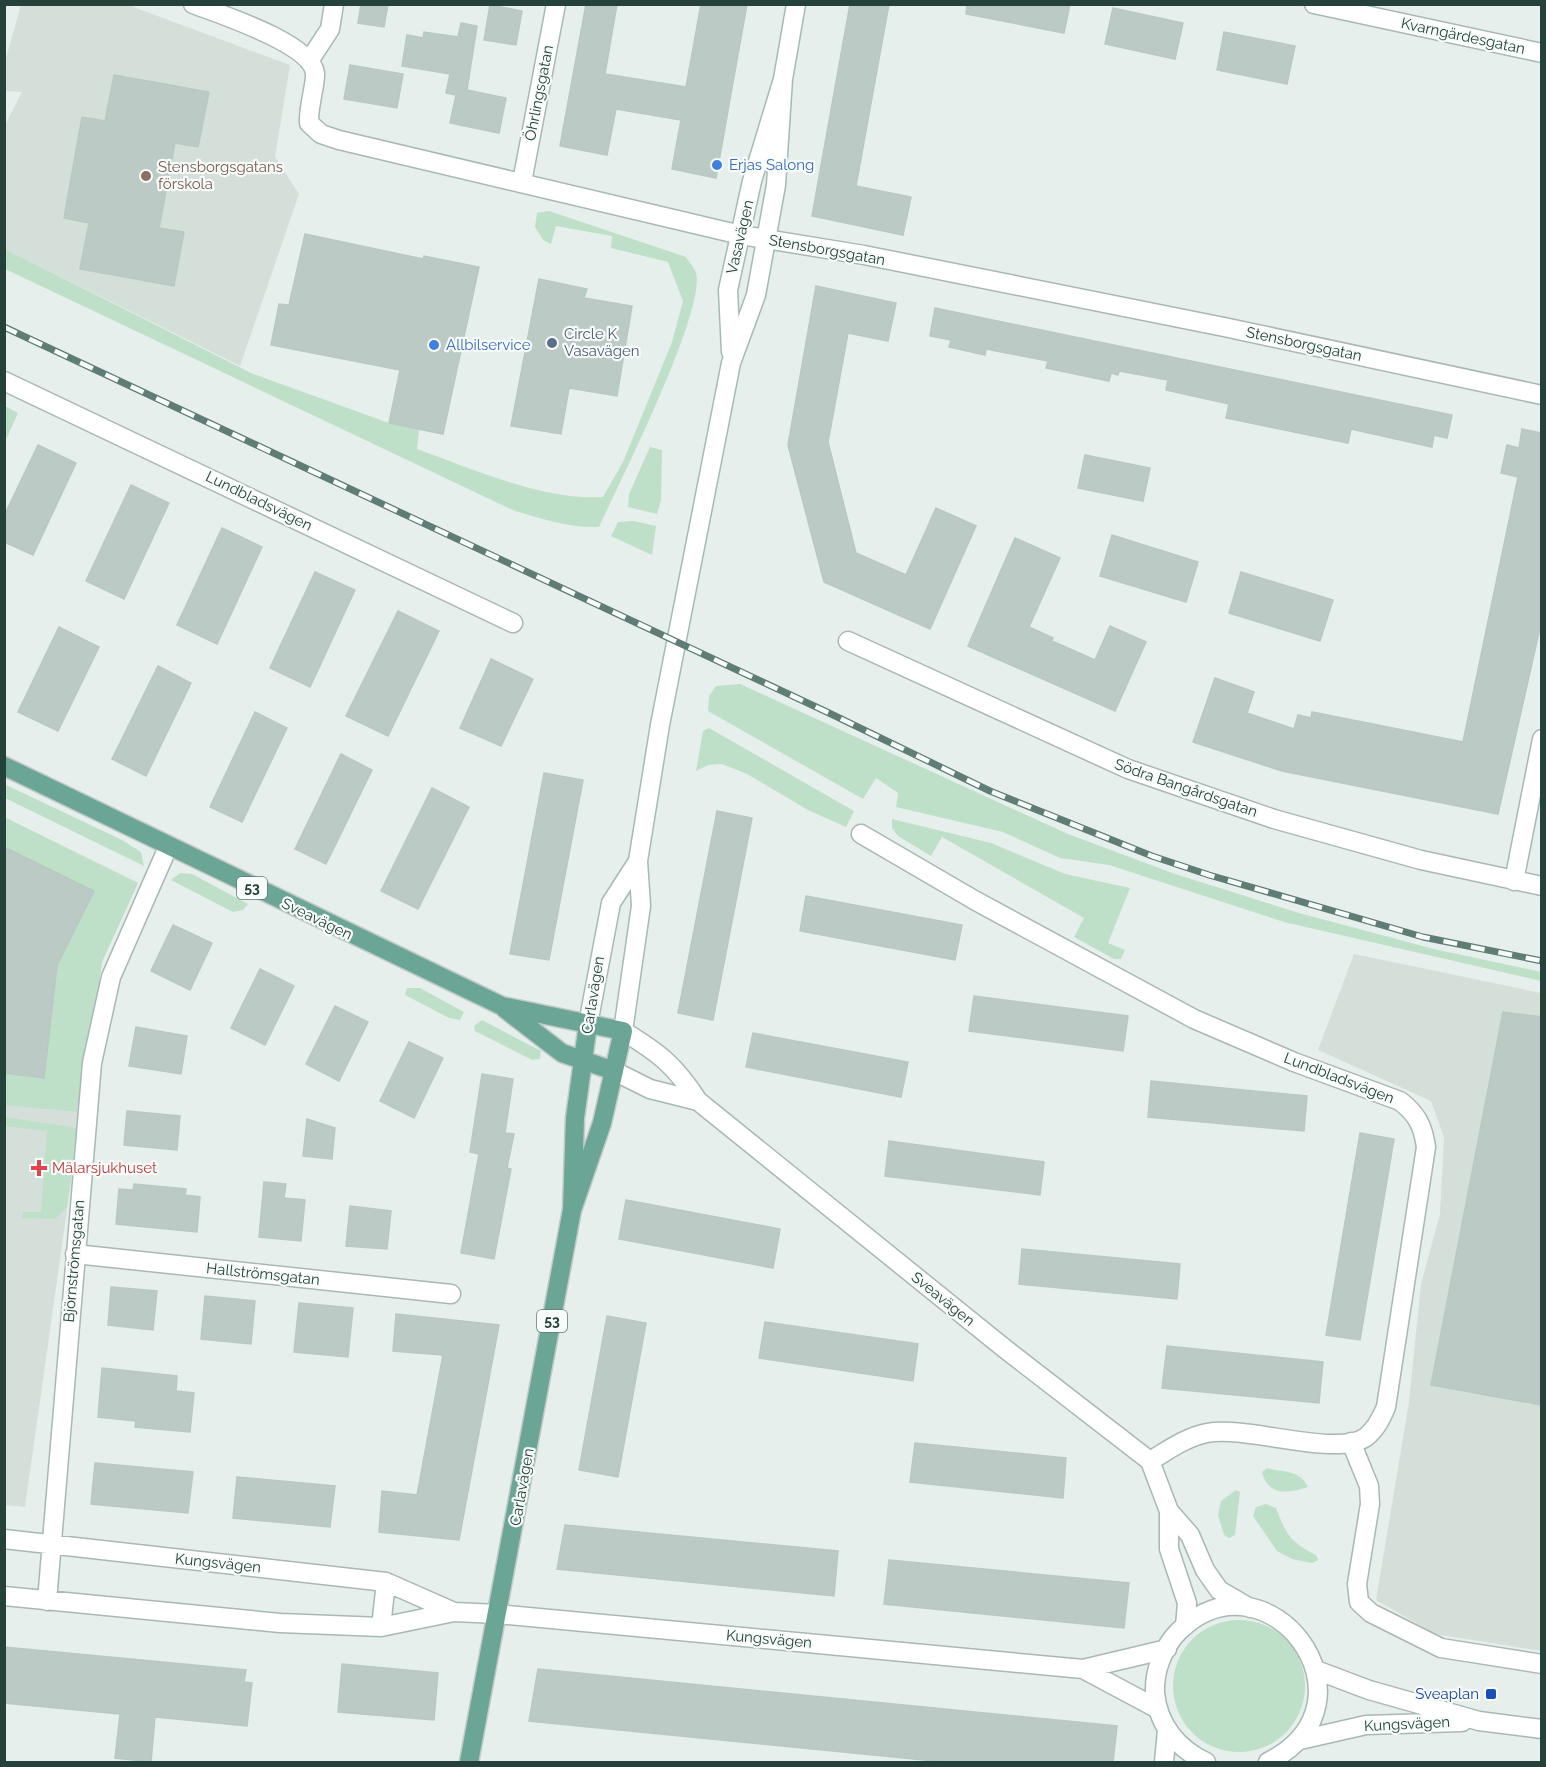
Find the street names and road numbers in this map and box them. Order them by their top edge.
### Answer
street label: Kvarngärdesgatan [1399,14,1527,58]
street label: Öhrlingsgatan [520,43,557,142]
street label: Vasavägen [723,198,757,276]
street label: Stensborgsgatan [767,231,887,269]
street label: Stensborgsgatan [1245,323,1363,365]
street label: Lundbladsvägen [203,467,315,535]
street label: Södra Bangårdsgatan [1112,755,1260,821]
road number: 53 [237,877,267,899]
street label: Sveavägen [279,894,355,944]
street label: Carlavägen [578,955,608,1035]
street label: Lundbladsvägen [1281,1049,1397,1107]
street label: Björnströmsgatan [60,1199,88,1323]
street label: Hallströmsgatan [205,1259,321,1289]
street label: Sveavägen [908,1268,978,1330]
road number: 53 [537,1310,567,1332]
street label: Carlavägen [506,1447,538,1527]
street label: Kungsvägen [174,1550,262,1576]
street label: Kungsvägen [725,1626,813,1652]
street label: Kungsvägen [1363,1713,1451,1735]

